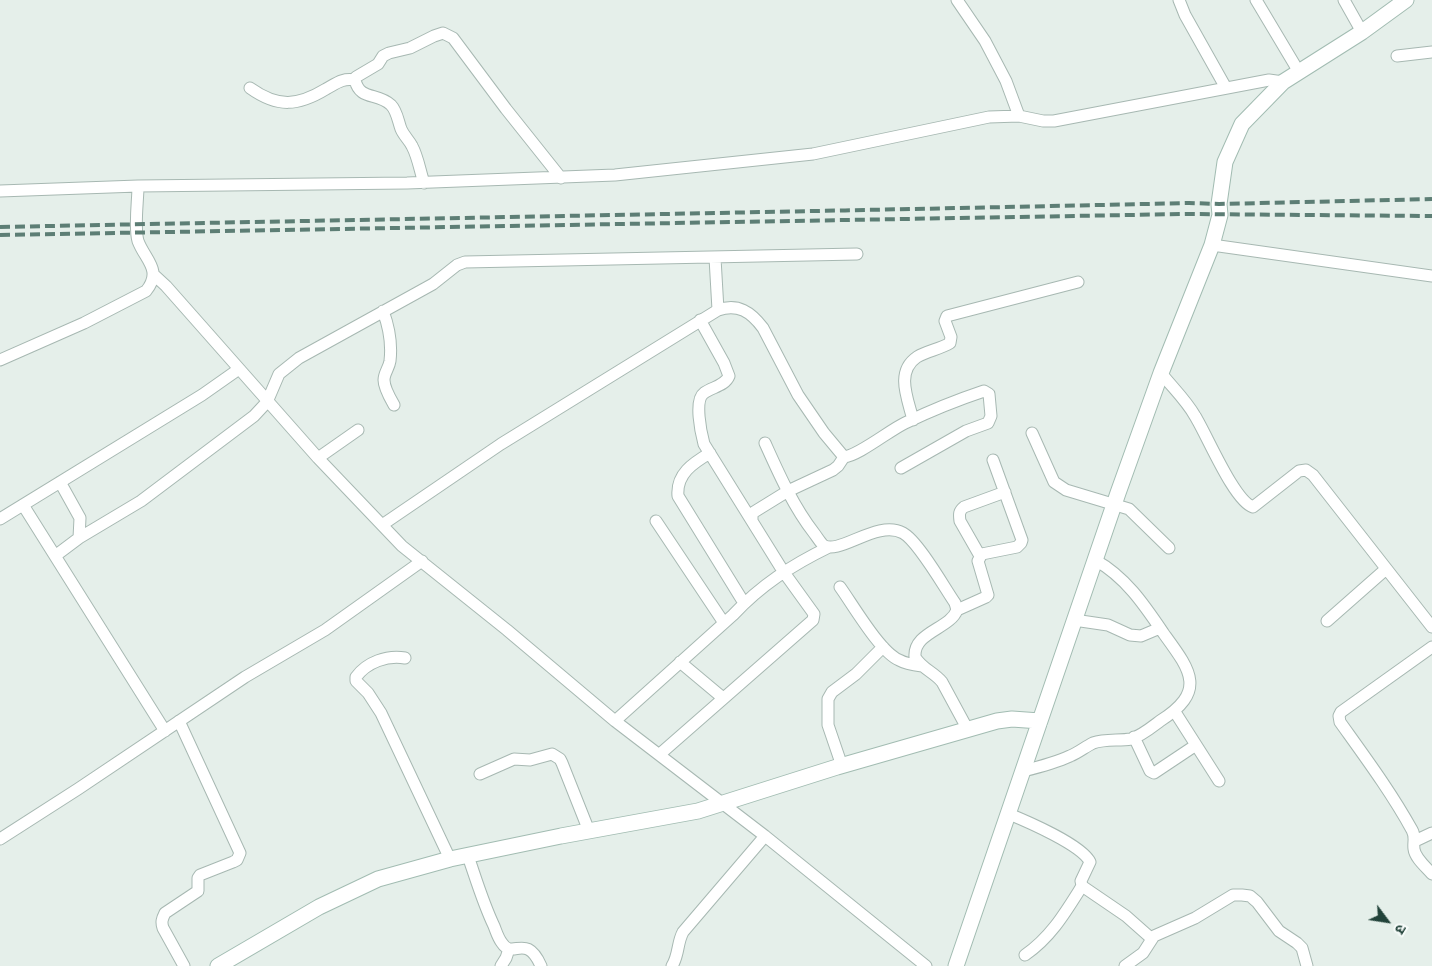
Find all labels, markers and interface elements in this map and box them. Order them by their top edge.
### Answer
north arrow [1362,896,1412,946]
text: उ [1391,921,1410,937]

